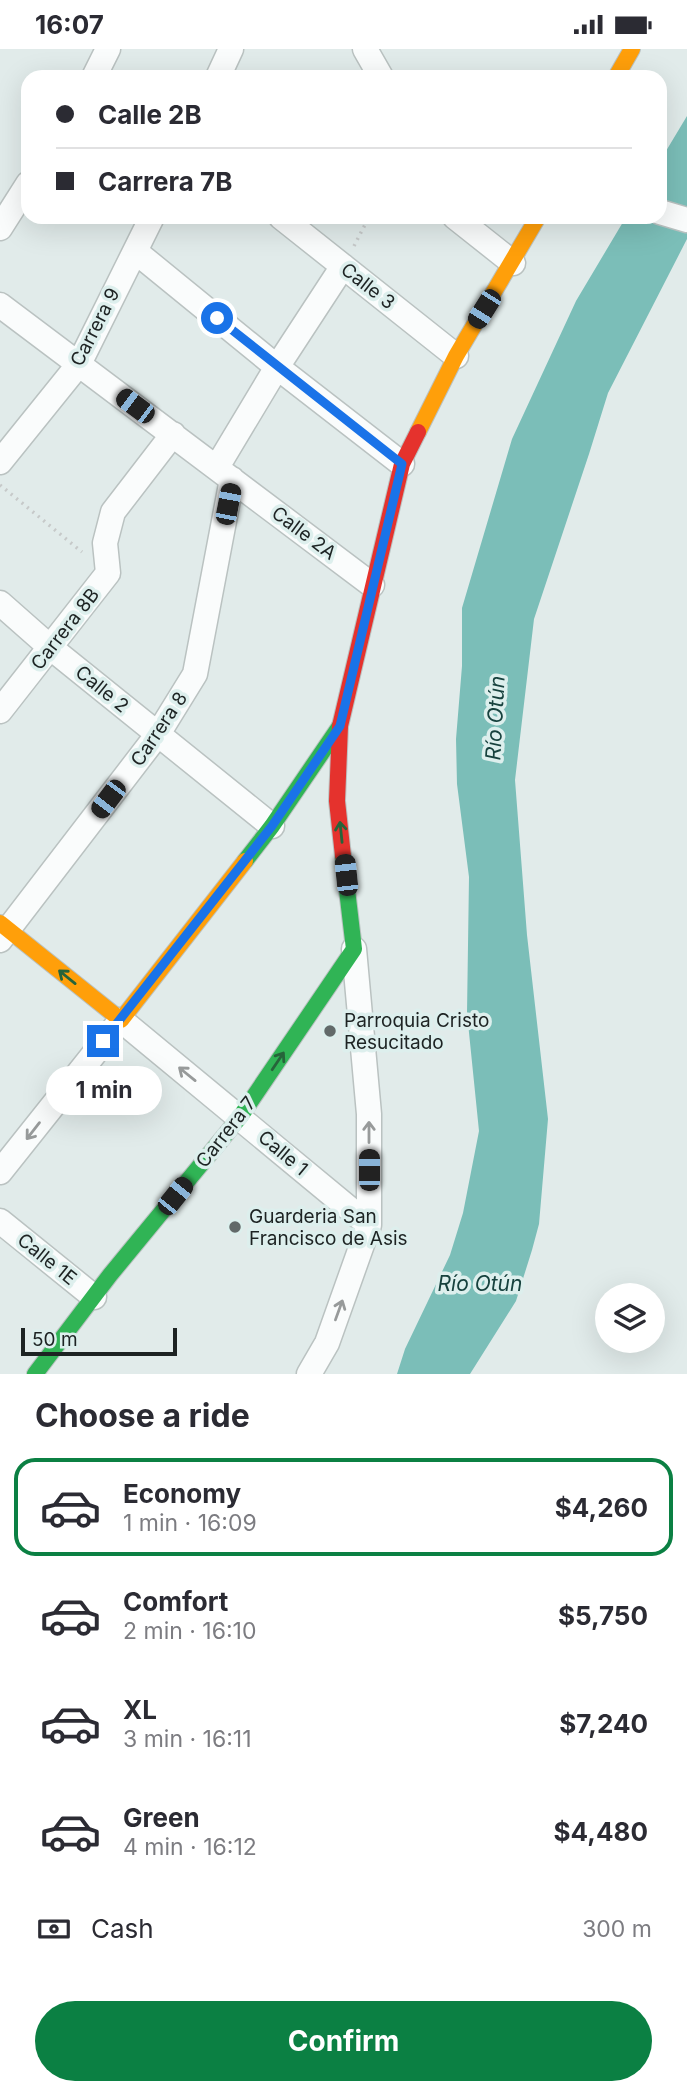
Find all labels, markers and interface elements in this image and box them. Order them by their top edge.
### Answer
text: 16:07 [35,9,104,40]
text: Calle 2B [98,99,202,130]
text: Carrera 7B [98,166,232,197]
street label: Calle 3 [337,258,399,314]
street label: Carrera 9 [65,284,125,370]
car [464,286,505,332]
route start [201,302,233,334]
car [112,385,159,427]
car [214,481,243,527]
street label: Calle 2A [267,501,341,565]
street label: Carrera 8B [26,584,104,674]
street label: Calle 2 [71,661,133,717]
water label: Río Otún [480,675,510,761]
street label: Carrera 8 [126,687,192,771]
car [87,776,130,822]
one-way arrow [334,822,347,844]
car [334,853,359,897]
one-way arrow [59,969,77,985]
place label: Parroquia Cristo Resucitado [344,1009,489,1054]
marker: Parroquia Cristo Resucitado [322,1023,338,1039]
route end [87,1025,119,1057]
one-way arrow [271,1052,285,1071]
callout: 1 min [45,1065,161,1115]
one-way arrow [179,1066,197,1082]
text: 1 min [76,1076,132,1104]
street label: Carrera 7 [191,1092,261,1172]
one-way arrow [25,1121,40,1140]
one-way arrow [362,1121,376,1144]
street label: Calle 1 [253,1126,313,1180]
car [359,1149,380,1191]
car [154,1173,197,1219]
place label: Guarderia San Francisco de Asis [249,1205,408,1250]
marker: Guarderia San Francisco de Asis [227,1219,243,1235]
street label: Calle 1E [13,1228,81,1290]
water label: Río Otún [438,1271,522,1296]
map controls [595,1283,665,1353]
button: layers [595,1283,665,1353]
one-way arrow [334,1299,346,1321]
scale bar [21,1325,177,1357]
text: 50 m [32,1328,78,1351]
text: Choose a ride [35,1396,250,1435]
icon: car [39,1476,102,1539]
text: Economy [123,1478,241,1509]
text: $4,260 [555,1492,648,1523]
text: 1 min · 16:09 [123,1509,257,1537]
icon: car [39,1584,102,1647]
text: Comfort [123,1586,228,1617]
text: $5,750 [558,1600,648,1631]
text: 2 min · 16:10 [123,1617,256,1645]
icon: car [39,1692,102,1755]
text: XL [123,1694,157,1725]
text: $7,240 [559,1708,648,1739]
text: 3 min · 16:11 [123,1725,252,1753]
icon: car [39,1800,102,1863]
text: Green [123,1802,200,1833]
text: $4,480 [554,1816,648,1847]
text: 4 min · 16:12 [123,1833,257,1861]
icon: cash [35,1910,73,1948]
text: Cash [91,1913,154,1944]
text: 300 m [582,1915,652,1943]
button: Confirm [35,2001,652,2081]

